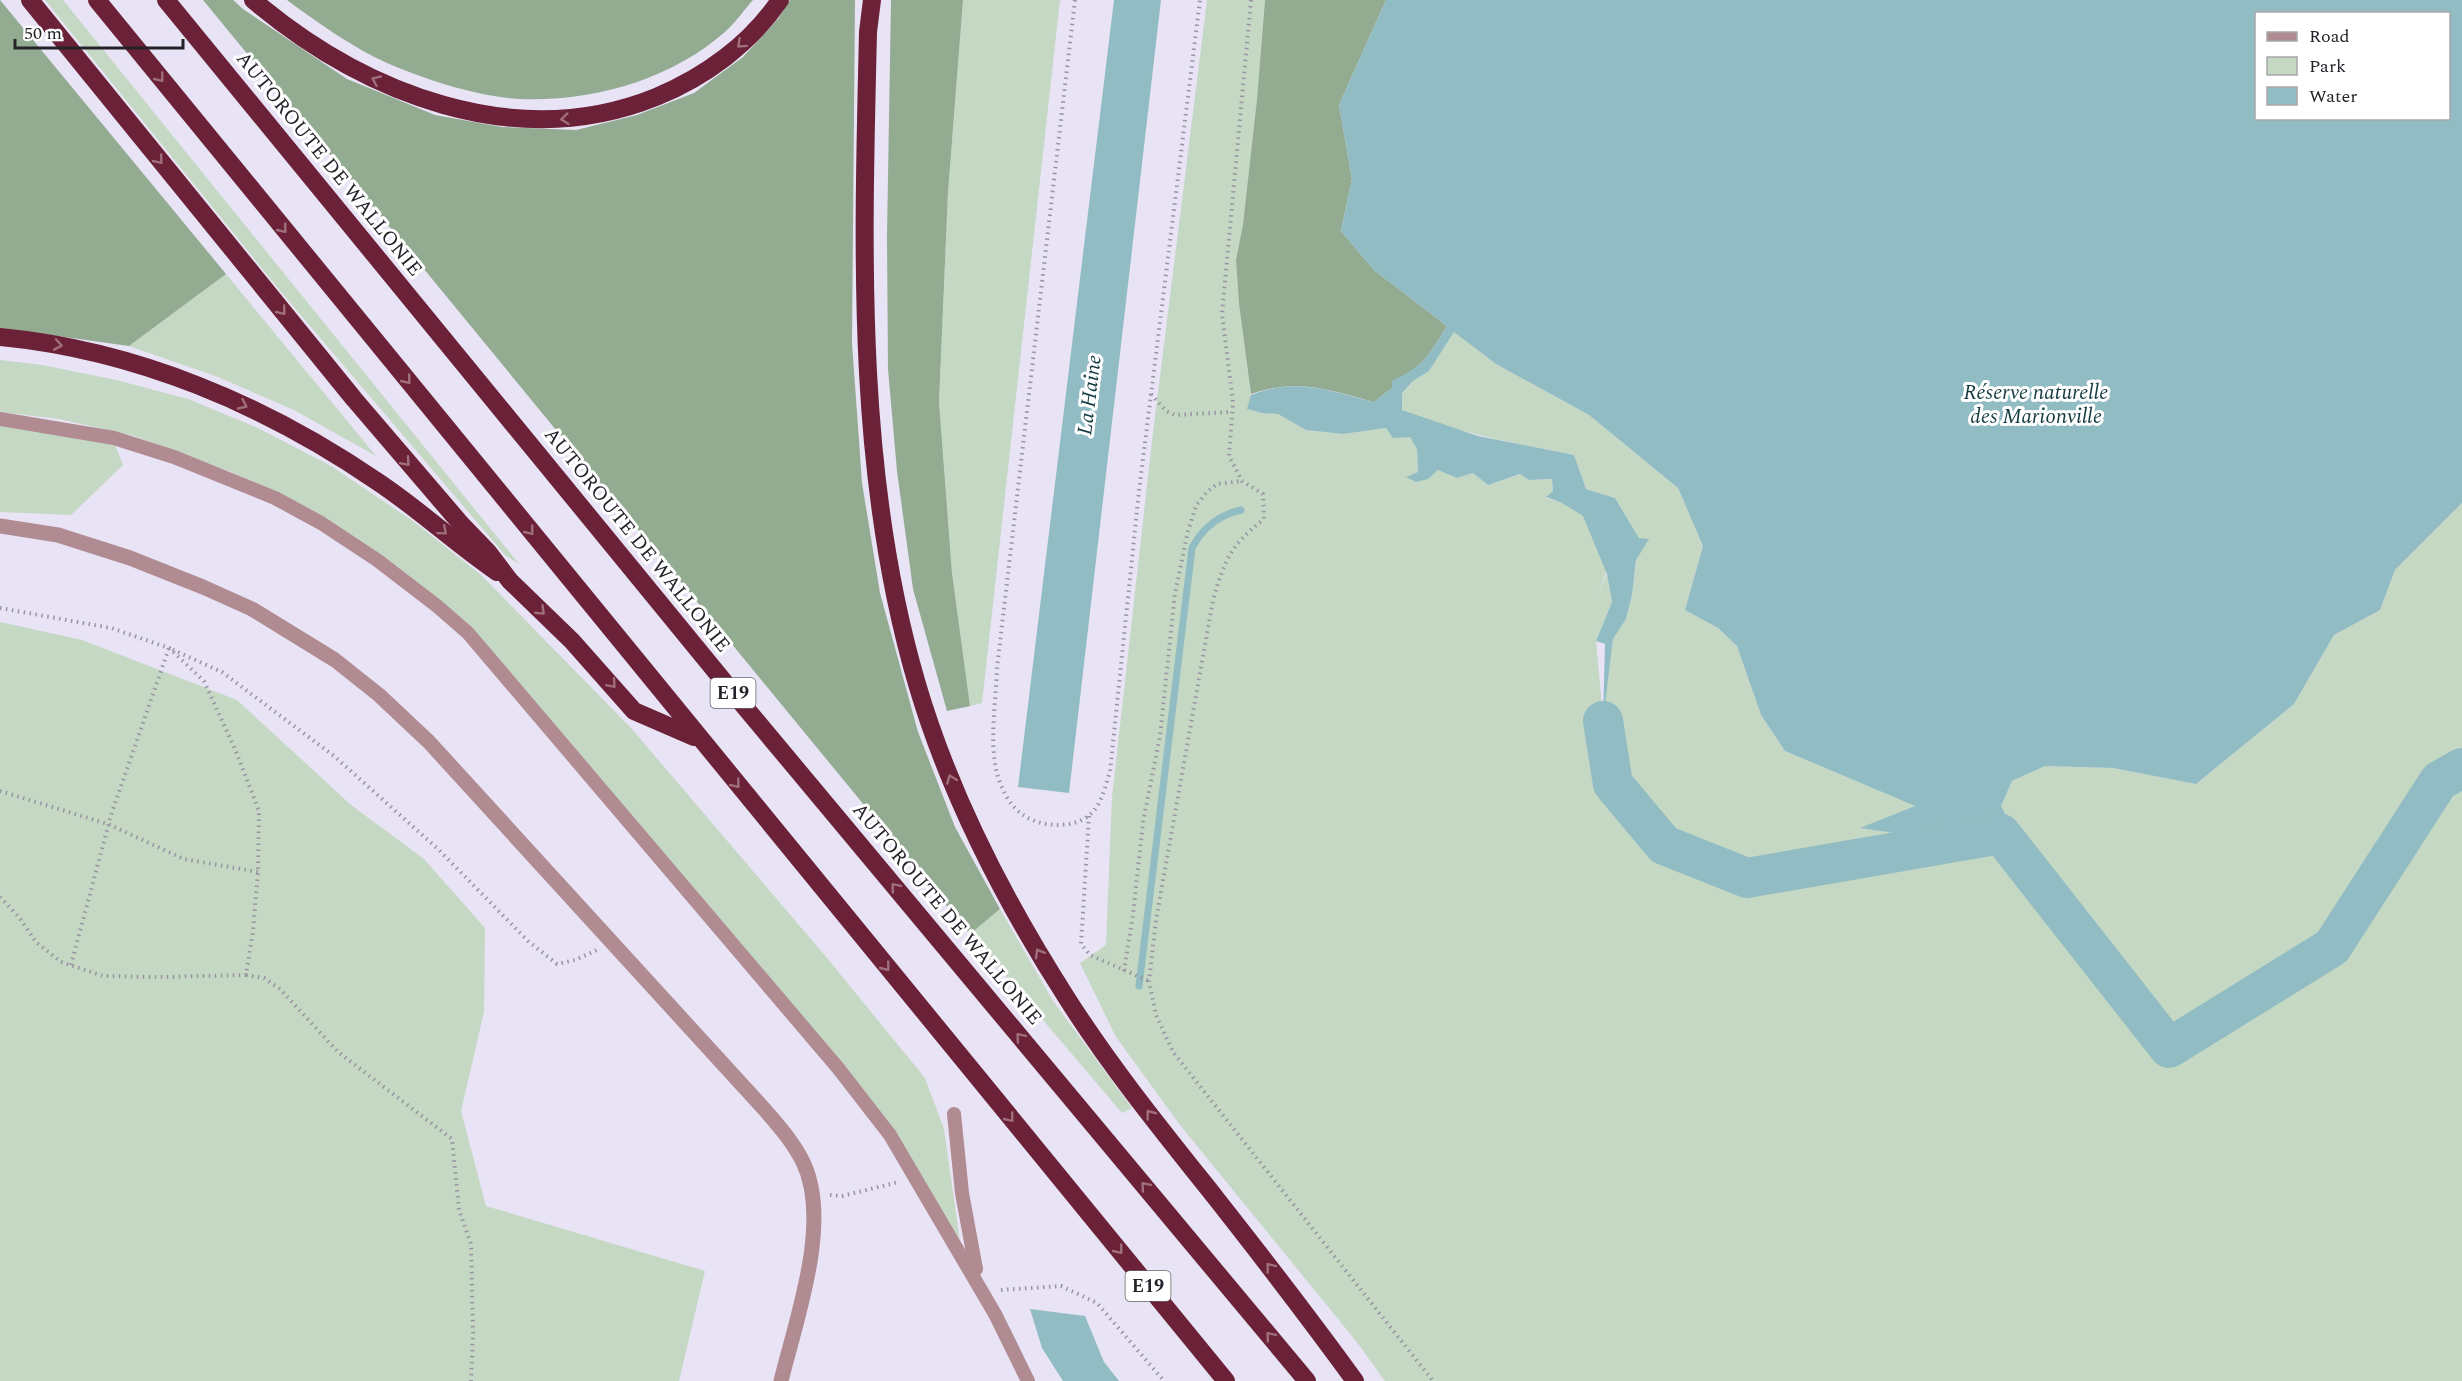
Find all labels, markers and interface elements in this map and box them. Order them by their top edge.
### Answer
scale bar [15,12,183,50]
legend [2255,12,2450,120]
text: 50 m [24,20,62,47]
text: Road [2309,23,2350,50]
one-way arrow [738,37,748,48]
street label: AUTOROUTE DE WALLONIE [229,45,429,283]
text: Park [2309,53,2346,80]
one-way arrow [153,71,164,82]
one-way arrow [372,76,383,88]
text: Water [2309,83,2357,110]
one-way arrow [561,112,570,124]
one-way arrow [152,153,163,164]
one-way arrow [276,222,287,233]
one-way arrow [275,304,286,315]
one-way arrow [53,338,63,351]
water label: La Haine [1069,353,1111,437]
one-way arrow [399,373,410,384]
water label: Réserve naturelle des Marionville [1964,377,2108,433]
one-way arrow [236,398,247,410]
street label: AUTOROUTE DE WALLONIE [537,421,737,659]
one-way arrow [399,455,410,466]
one-way arrow [436,523,447,534]
one-way arrow [522,524,533,535]
one-way arrow [534,604,545,615]
one-way arrow [604,677,615,688]
road number: E19 [710,678,756,708]
one-way arrow [946,774,959,785]
one-way arrow [728,777,739,788]
street label: AUTOROUTE DE WALLONIE [845,796,1049,1032]
one-way arrow [891,883,902,894]
one-way arrow [1035,949,1047,959]
one-way arrow [879,960,890,971]
one-way arrow [1016,1033,1027,1044]
one-way arrow [1146,1109,1157,1120]
one-way arrow [1003,1111,1014,1122]
one-way arrow [1141,1182,1152,1193]
one-way arrow [1111,1243,1122,1254]
one-way arrow [1267,1262,1278,1273]
road number: E19 [1126,1271,1170,1301]
one-way arrow [1266,1332,1277,1343]

